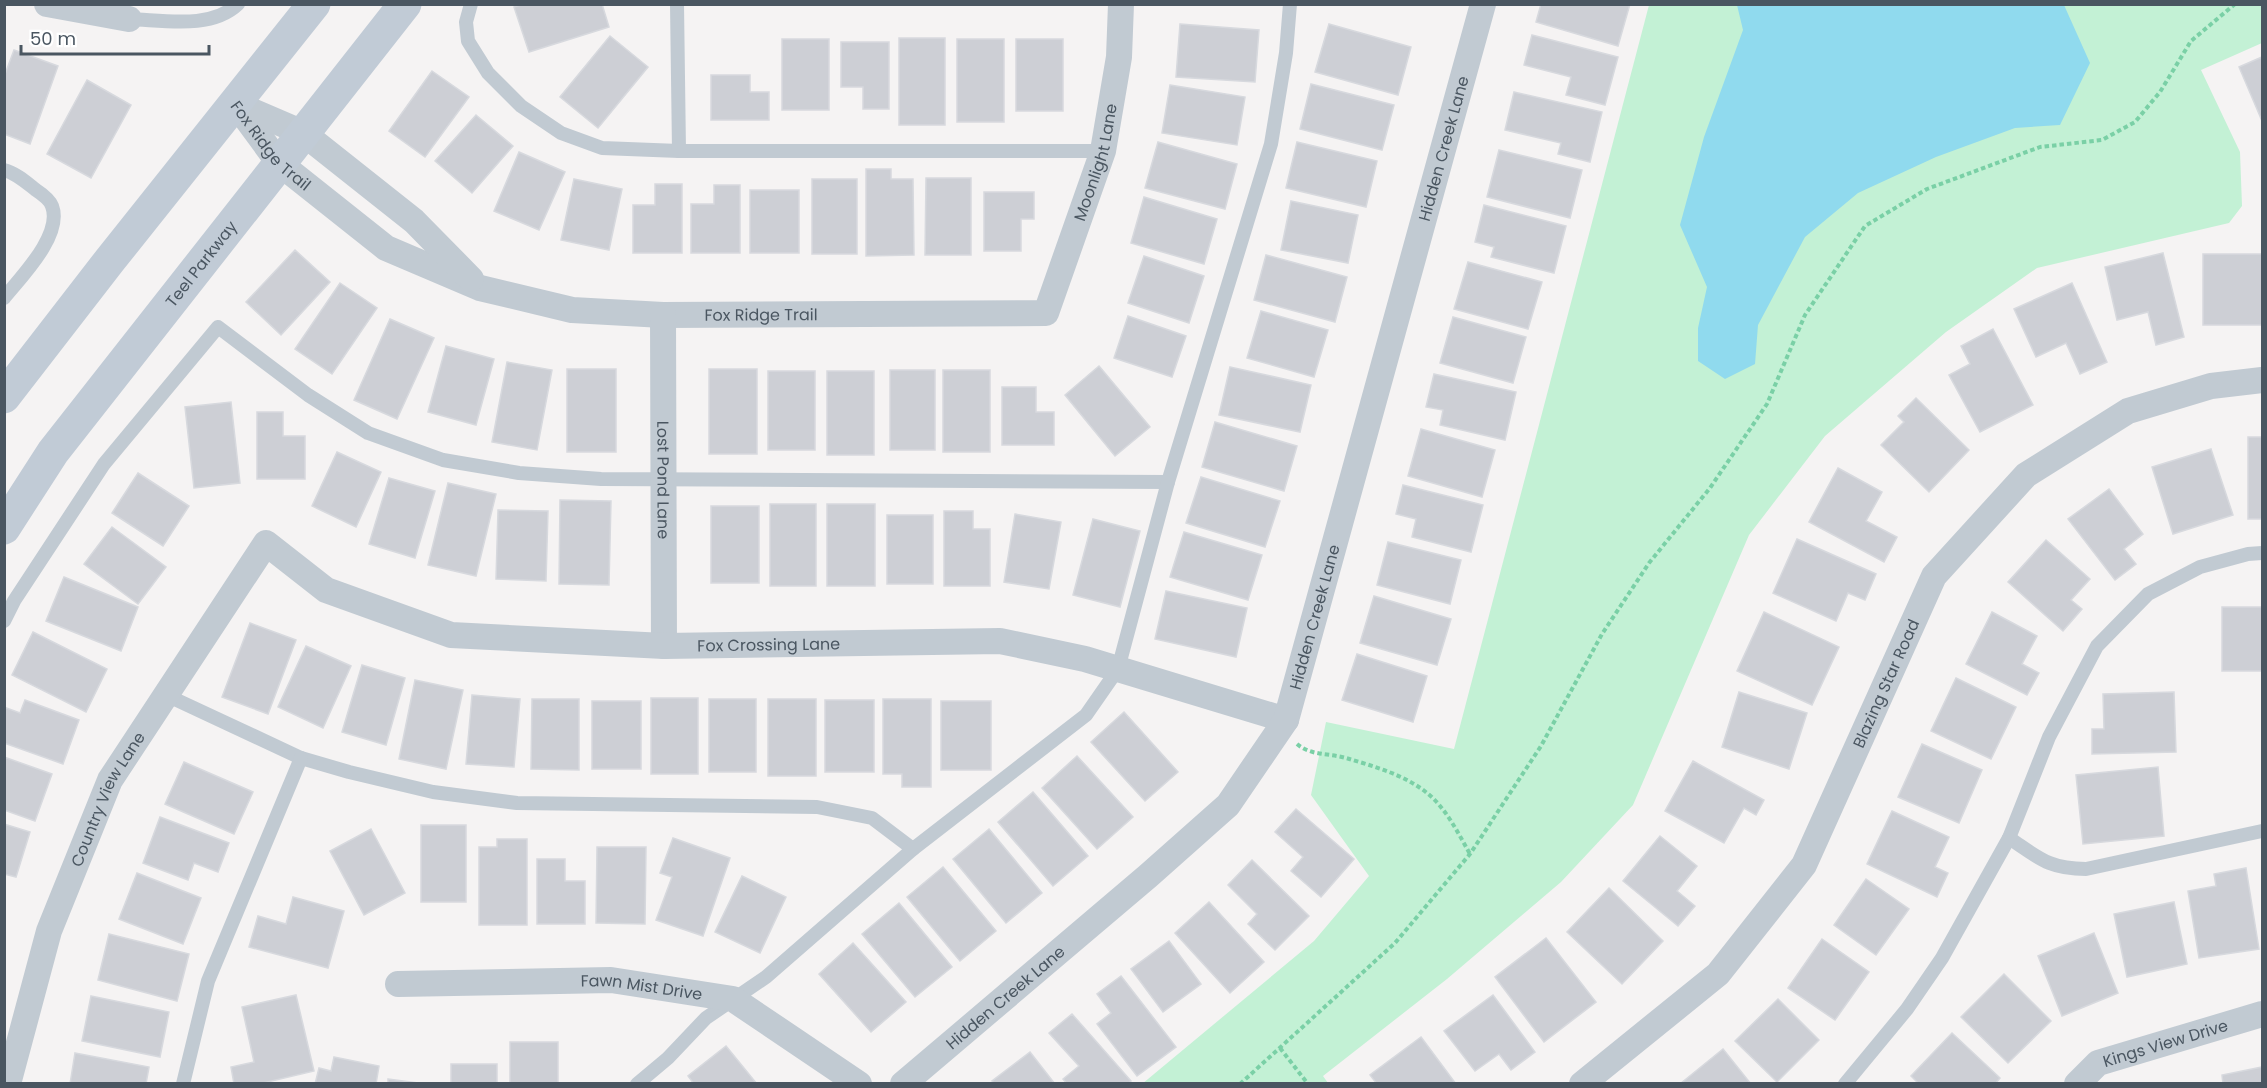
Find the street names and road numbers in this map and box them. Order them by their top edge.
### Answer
street label: Hidden Creek Lane [1412,73,1474,224]
street label: Fox Ridge Trail [225,96,316,196]
street label: Moonlight Lane [1068,102,1122,224]
street label: Teel Parkway [160,216,242,312]
street label: Fox Ridge Trail [704,303,818,326]
street label: Lost Pond Lane [652,421,675,539]
street label: Hidden Creek Lane [1283,542,1345,692]
street label: Blazing Star Road [1847,615,1925,751]
street label: Fox Crossing Lane [697,632,840,657]
street label: Country View Lane [65,727,150,870]
street label: Hidden Creek Lane [941,940,1070,1055]
street label: Fawn Mist Drive [580,968,704,1006]
street label: Kings View Drive [2100,1013,2231,1072]

